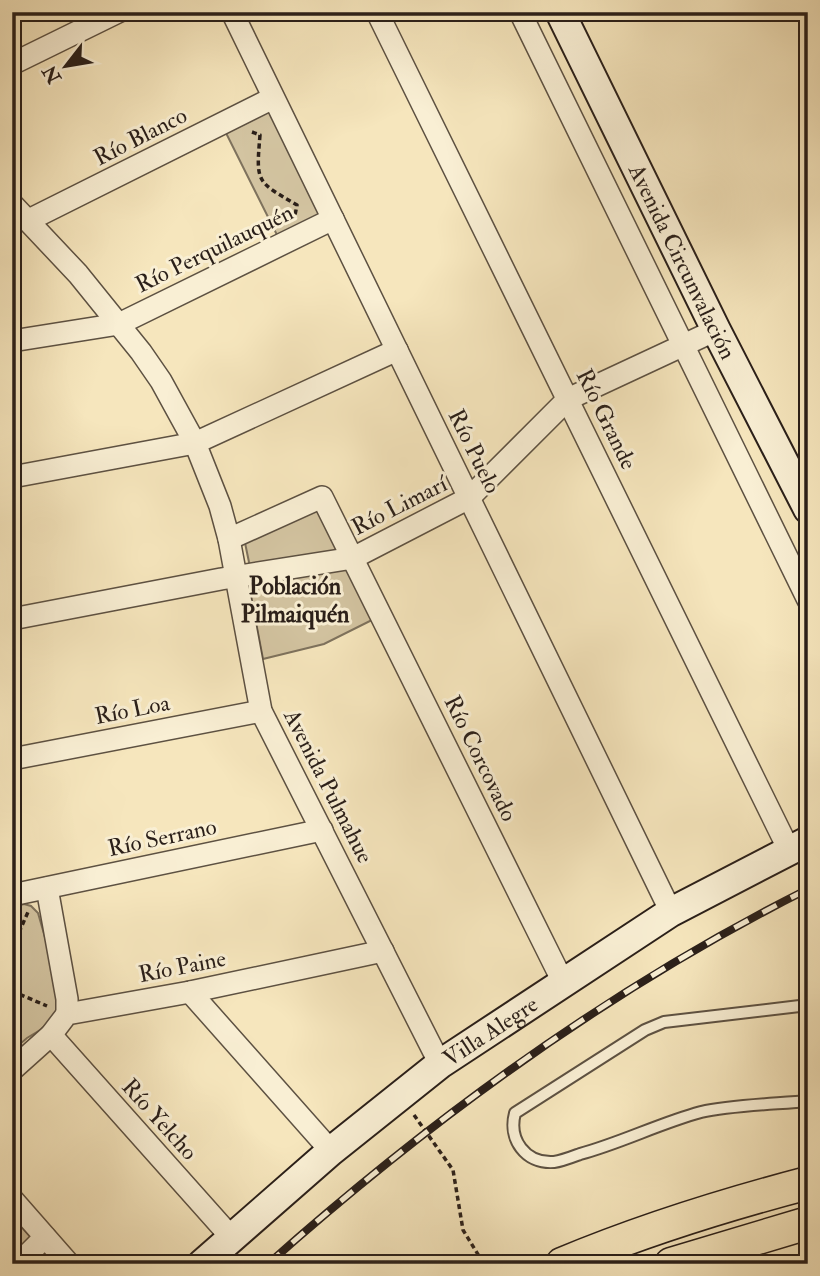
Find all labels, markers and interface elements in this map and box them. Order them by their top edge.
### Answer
north arrow [32,32,102,102]
text: N [37,60,67,89]
street label: Río Blanco [89,101,192,172]
street label: Avenida Circunvalación [621,159,743,364]
street label: Río Perquilauquén [131,198,298,299]
street label: Río Grande [570,364,644,475]
street label: Río Puelo [442,404,507,498]
street label: Río Limarí [347,468,453,542]
district label: Población Pilmaiquén [241,571,350,630]
street label: Río Loa [92,688,173,731]
street label: Río Corcovado [438,691,524,826]
street label: Avenida Pulmahue [277,704,380,868]
street label: Río Serrano [105,812,219,863]
street label: Río Paine [136,944,229,989]
street label: Villa Alegre [437,989,544,1073]
street label: Río Yelcho [115,1073,204,1166]

